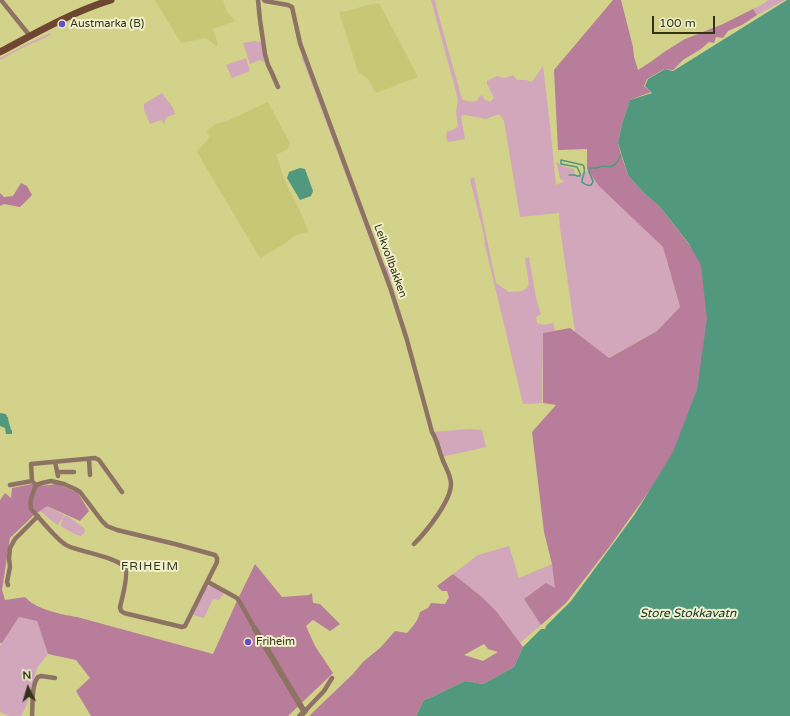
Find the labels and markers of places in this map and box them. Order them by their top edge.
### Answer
place label: Austmarka (B) [70,17,144,31]
marker: Austmarka (B) [57,19,67,29]
place label: Friheim [256,635,295,649]
marker: Friheim [243,637,253,647]

